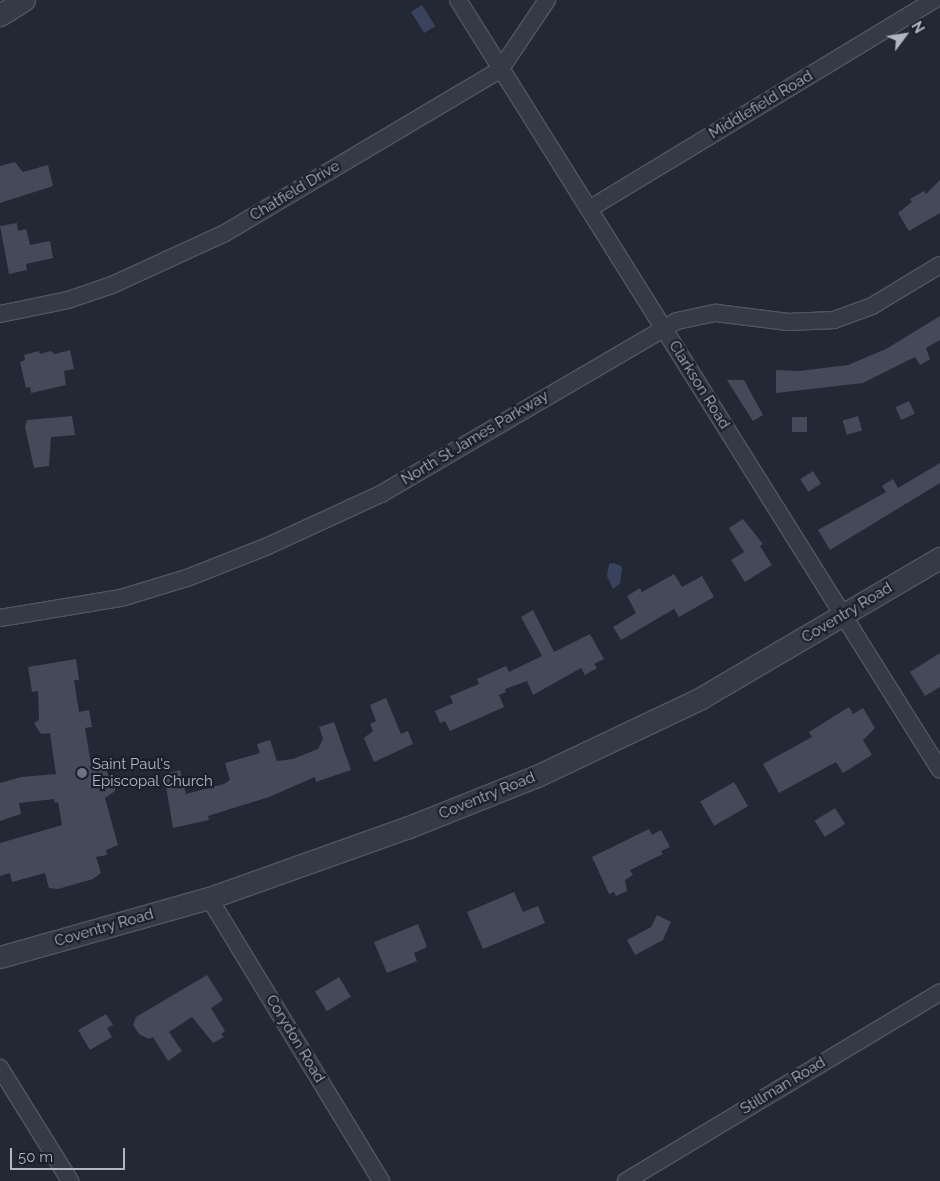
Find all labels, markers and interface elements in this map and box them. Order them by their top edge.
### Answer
north arrow [880,10,930,60]
text: N [908,19,927,36]
street label: Middlefield Road [706,67,816,143]
street label: Chatfield Drive [247,157,343,225]
street label: Clarkson Road [665,338,733,432]
street label: North St James Parkway [398,387,552,489]
street label: Coventry Road [798,579,896,647]
place label: Saint Paul's Episcopal Church [92,755,213,790]
marker: Saint Paul's Episcopal Church [76,767,88,779]
street label: Coventry Road [436,768,538,824]
street label: Coventry Road [52,905,156,951]
street label: Corydon Road [262,992,328,1086]
street label: Stillman Road [737,1054,829,1118]
scale bar [12,1138,128,1170]
text: 50 m [18,1148,53,1166]

